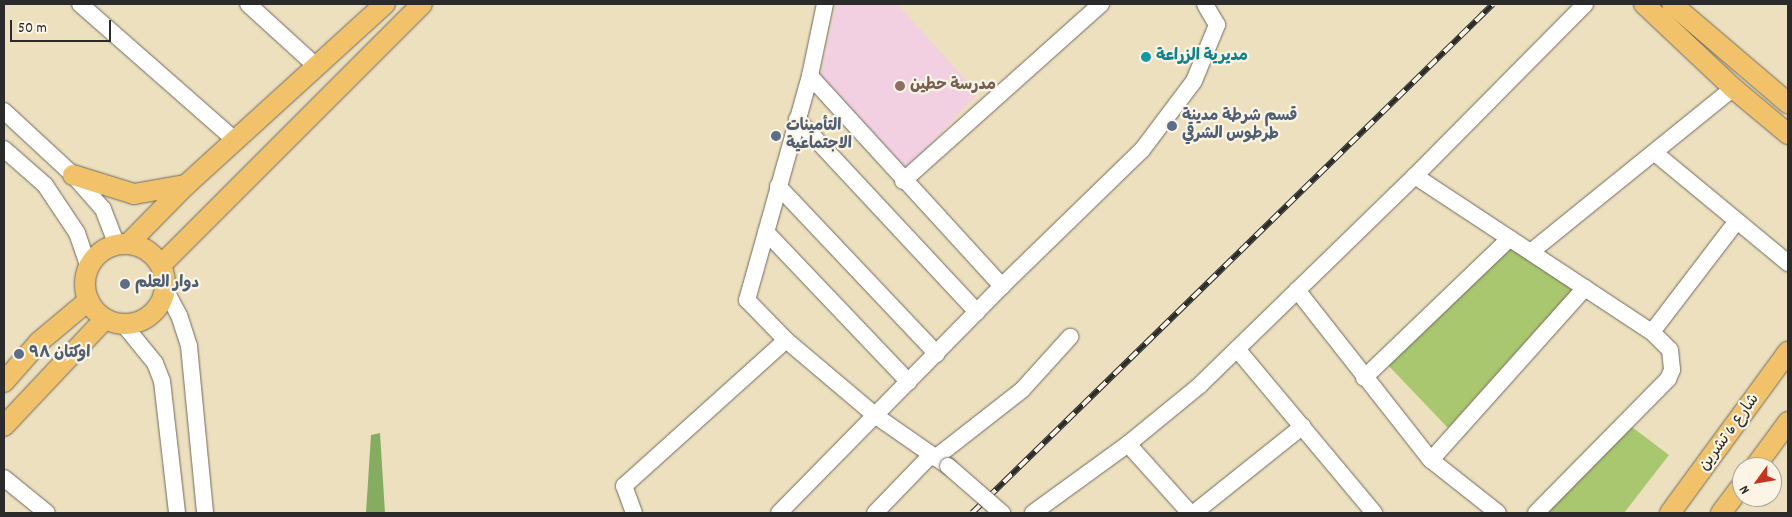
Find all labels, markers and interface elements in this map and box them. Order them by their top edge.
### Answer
scale bar [12,10,114,42]
text: 50 m [18,18,47,40]
place label: مديرية الزراعة [1156,47,1248,67]
marker: مديرية الزراعة [1140,51,1152,63]
place label: مدرسة حطين [910,76,996,96]
marker: مدرسة حطين [894,80,906,92]
place label: قسم شرطة مدينة طرطوس الشرقي [1182,107,1297,145]
place label: التأمينات الاجتماعية [786,117,852,155]
marker: قسم شرطة مدينة طرطوس الشرقي [1166,120,1178,132]
marker: التأمينات الاجتماعية [770,130,782,142]
place label: دوار العلم [135,274,199,294]
marker: دوار العلم [119,278,131,290]
place label: اوكتان ٩٨ [29,344,90,364]
marker: اوكتان ٩٨ [13,348,25,360]
street label: شارع 6 تشرين [1696,391,1764,475]
north arrow [1732,457,1782,507]
text: N [1735,481,1755,498]

